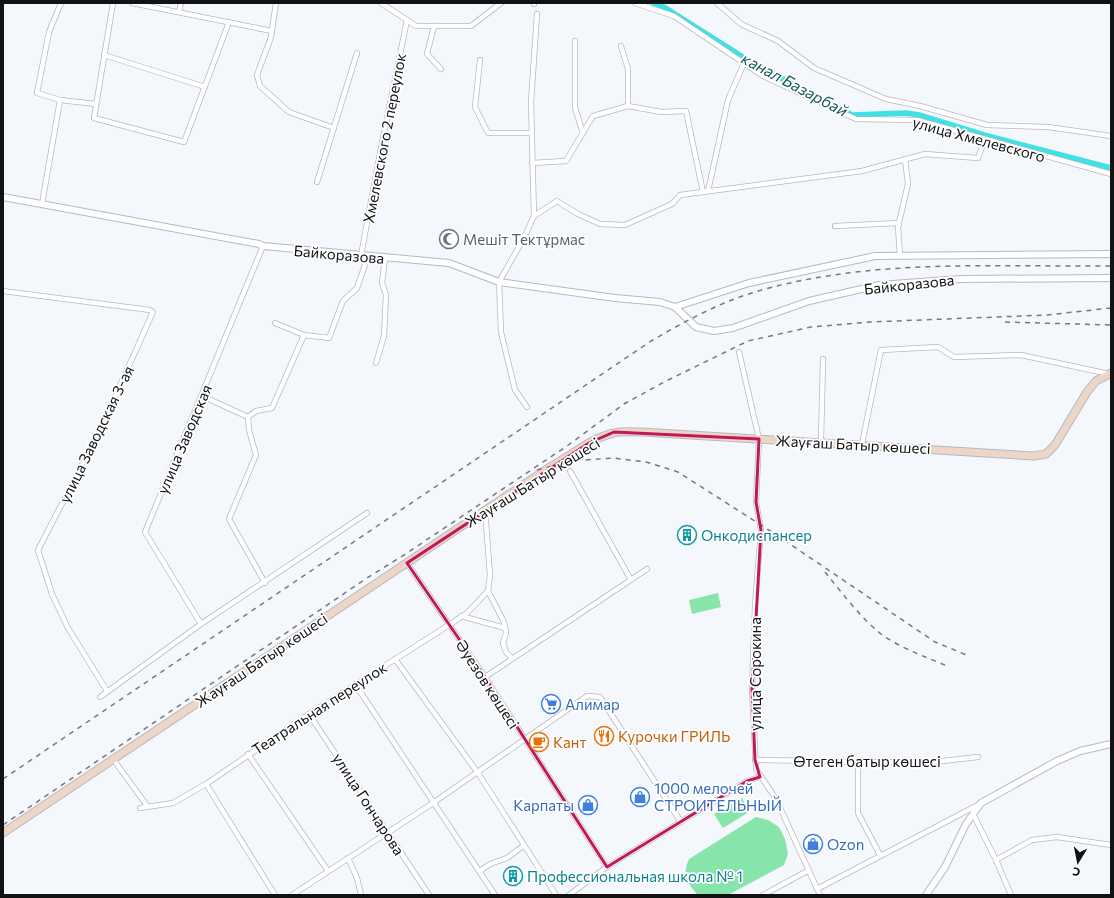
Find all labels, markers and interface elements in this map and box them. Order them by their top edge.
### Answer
water label: канал Базарбай [739,48,851,120]
street label: Хмелевского 2 переулок [359,52,409,224]
street label: улица Хмелевского [911,113,1047,165]
mosque icon: Мешіт Тектұрмас [438,228,460,250]
place label: Мешіт Тектұрмас [463,230,585,248]
street label: Байкоразова [293,241,385,267]
street label: Байкоразова [863,270,955,298]
street label: улица Заводская 3-ая [55,362,137,506]
street label: улица Заводская [153,382,215,496]
street label: Жауғаш Батыр көшесі [775,431,931,457]
street label: Жауғаш Батыр көшесі [461,433,603,531]
building icon: Онкодиспансер [676,524,698,546]
place label: Онкодиспансер [701,526,812,544]
street label: Жауғаш Батыр көшесі [191,609,331,711]
street label: улица Сорокина [746,617,764,731]
street label: Әуезов көшесі [453,636,523,732]
street label: Театральная переулок [248,658,390,758]
supermarket icon: Алимар [540,693,562,715]
place label: Алимар [565,695,620,713]
restaurant icon: Курочки ГРИЛЬ [593,725,615,747]
place label: Курочки ГРИЛЬ [618,727,730,745]
cafe icon: Кант [528,731,550,753]
place label: Кант [553,733,586,751]
street label: улица Гончарова [329,750,409,858]
street label: Өтеген батыр көшесі [793,752,941,770]
place label: 1000 мелочей СТРОИТЕЛЬНЫЙ [654,779,782,814]
shop icon: 1000 мелочей СТРОИТЕЛЬНЫЙ [629,786,651,808]
shop icon: Карпаты [577,794,599,816]
place label: Карпаты [513,796,574,814]
shop icon: Ozon [802,833,824,855]
place label: Ozon [827,835,864,853]
north arrow [1058,842,1098,882]
building icon: Профессиональная школа № 1 [502,865,524,887]
text: С [1071,865,1081,879]
place label: Профессиональная школа № 1 [527,867,743,885]

